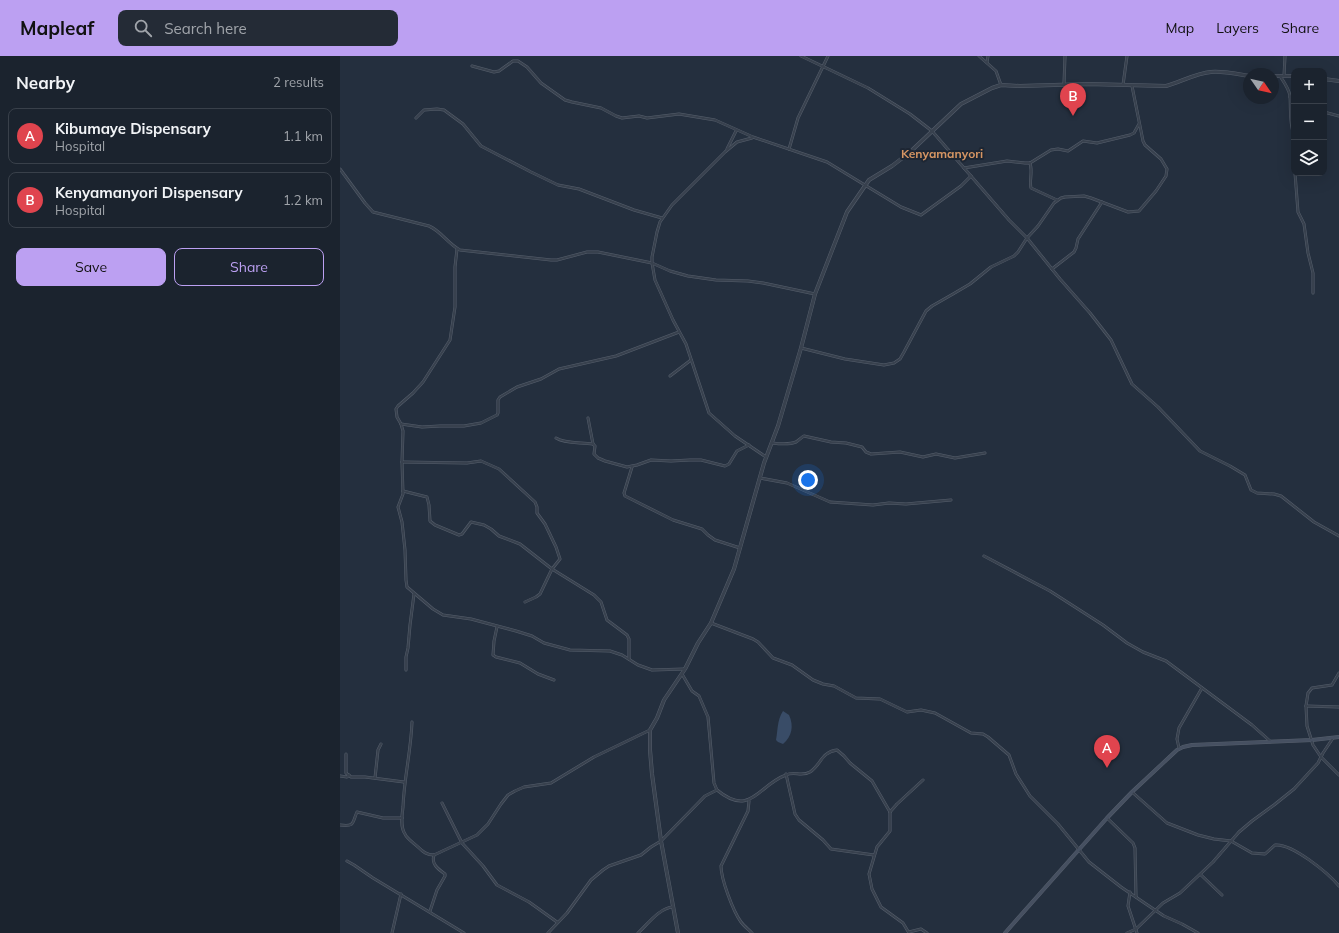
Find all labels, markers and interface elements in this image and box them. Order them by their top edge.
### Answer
search box [118,10,398,46]
text: Mapleaf [20,16,94,40]
icon: search [132,17,154,39]
text: Search here [164,19,247,38]
text: Map [1165,19,1194,37]
text: Layers [1216,19,1259,37]
text: Share [1281,19,1319,37]
north arrow [1243,68,1279,104]
map controls [1291,68,1327,176]
button: + [1291,68,1327,104]
text: Nearby [16,72,75,93]
text: 2 results [273,74,324,90]
pin: B [1060,83,1086,116]
button: − [1291,104,1327,140]
text: Kibumaye Dispensary [55,119,211,138]
text: A [25,128,35,144]
text: 1.1 km [283,128,323,144]
text: Hospital [55,138,105,154]
button: layers [1291,140,1327,176]
district label: Kenyamanyori [901,146,983,161]
text: Kenyamanyori Dispensary [55,183,243,202]
text: B [26,192,34,208]
text: 1.2 km [283,192,323,208]
text: Hospital [55,202,105,218]
button: Save [16,248,166,286]
button: Share [174,248,324,286]
your location [798,470,818,490]
pin: A [1094,735,1120,768]

